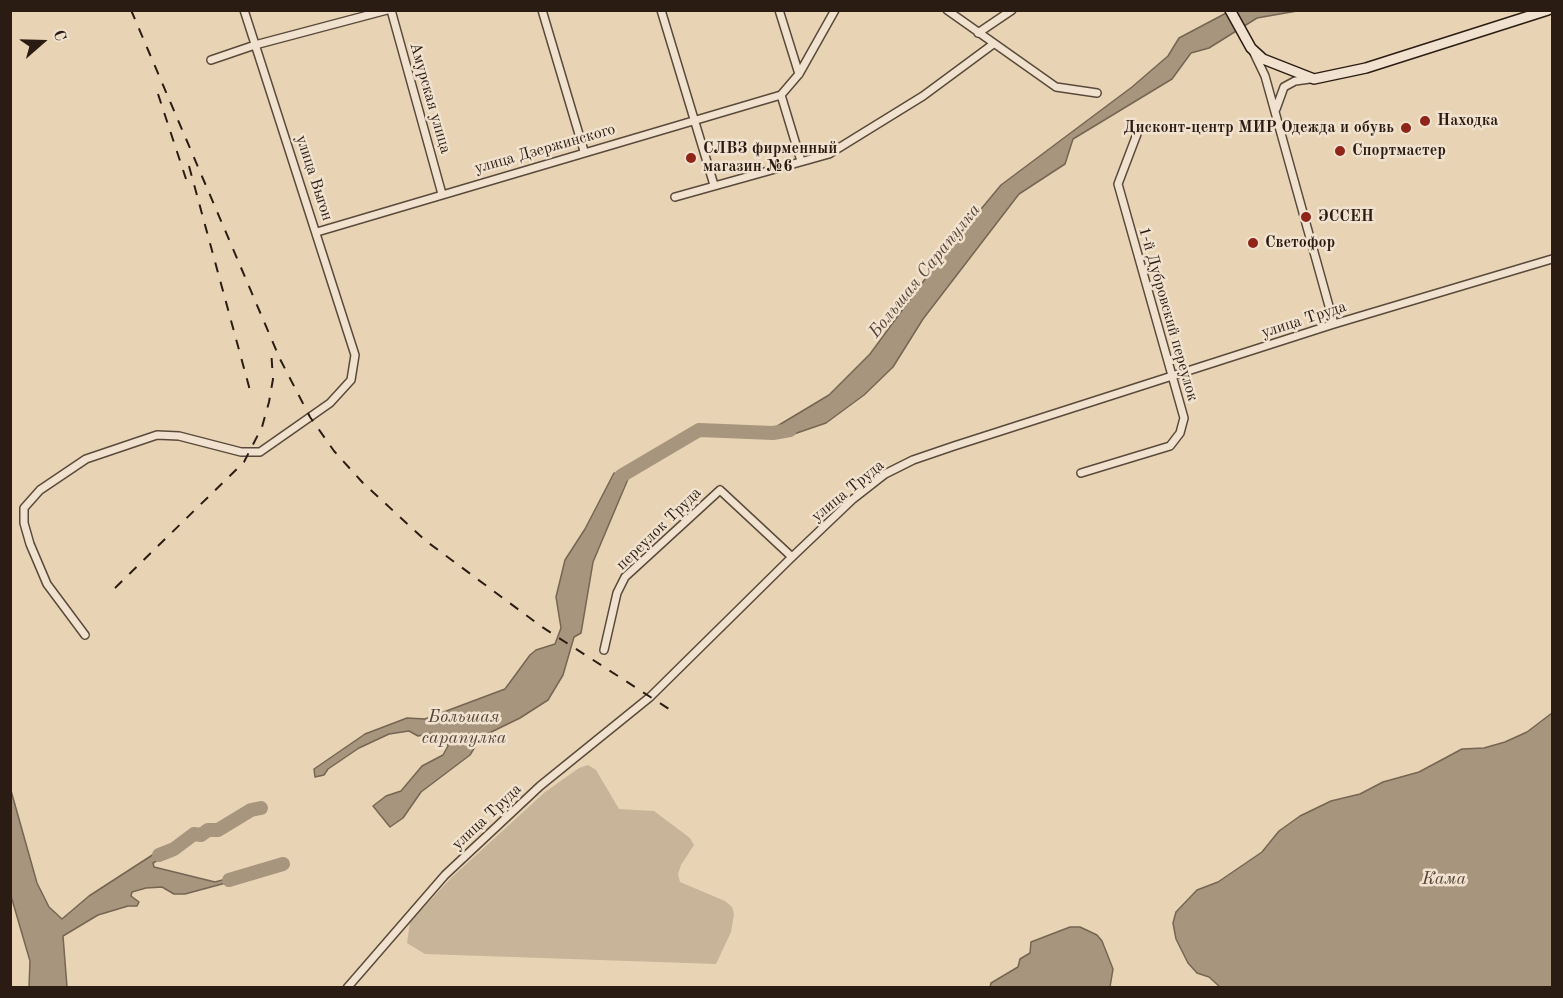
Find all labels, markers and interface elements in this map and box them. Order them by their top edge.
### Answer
north arrow [12,12,72,72]
text: С [50,28,68,44]
street label: Амурская улица [405,40,455,156]
place label: Находка [1437,111,1498,131]
marker: Находка [1418,114,1432,128]
place label: Дисконт-центр МИР Одежда и обувь [1124,118,1394,138]
street label: улица Дзержинского [472,120,618,178]
marker: Дисконт-центр МИР Одежда и обувь [1399,121,1413,135]
street label: улица Выгон [291,133,337,223]
place label: СЛВЗ фирменный магазин №6 [703,139,837,177]
place label: Спортмастер [1352,141,1446,161]
marker: Спортмастер [1333,144,1347,158]
marker: СЛВЗ фирменный магазин №6 [684,151,698,165]
water label: Большая Сарапулка [864,200,986,342]
place label: ЭССЕН [1318,207,1374,227]
marker: ЭССЕН [1299,210,1313,224]
street label: 1-й Дубровский переулок [1134,225,1202,403]
place label: Светофор [1265,233,1335,253]
marker: Светофор [1246,236,1260,250]
street label: улица Труда [1259,297,1349,343]
street label: улица Труда [808,456,888,526]
street label: переулок Труда [613,484,705,574]
water label: Большая сарапулка [421,706,507,748]
street label: улица Труда [448,780,526,854]
water label: Кама [1422,868,1466,890]

